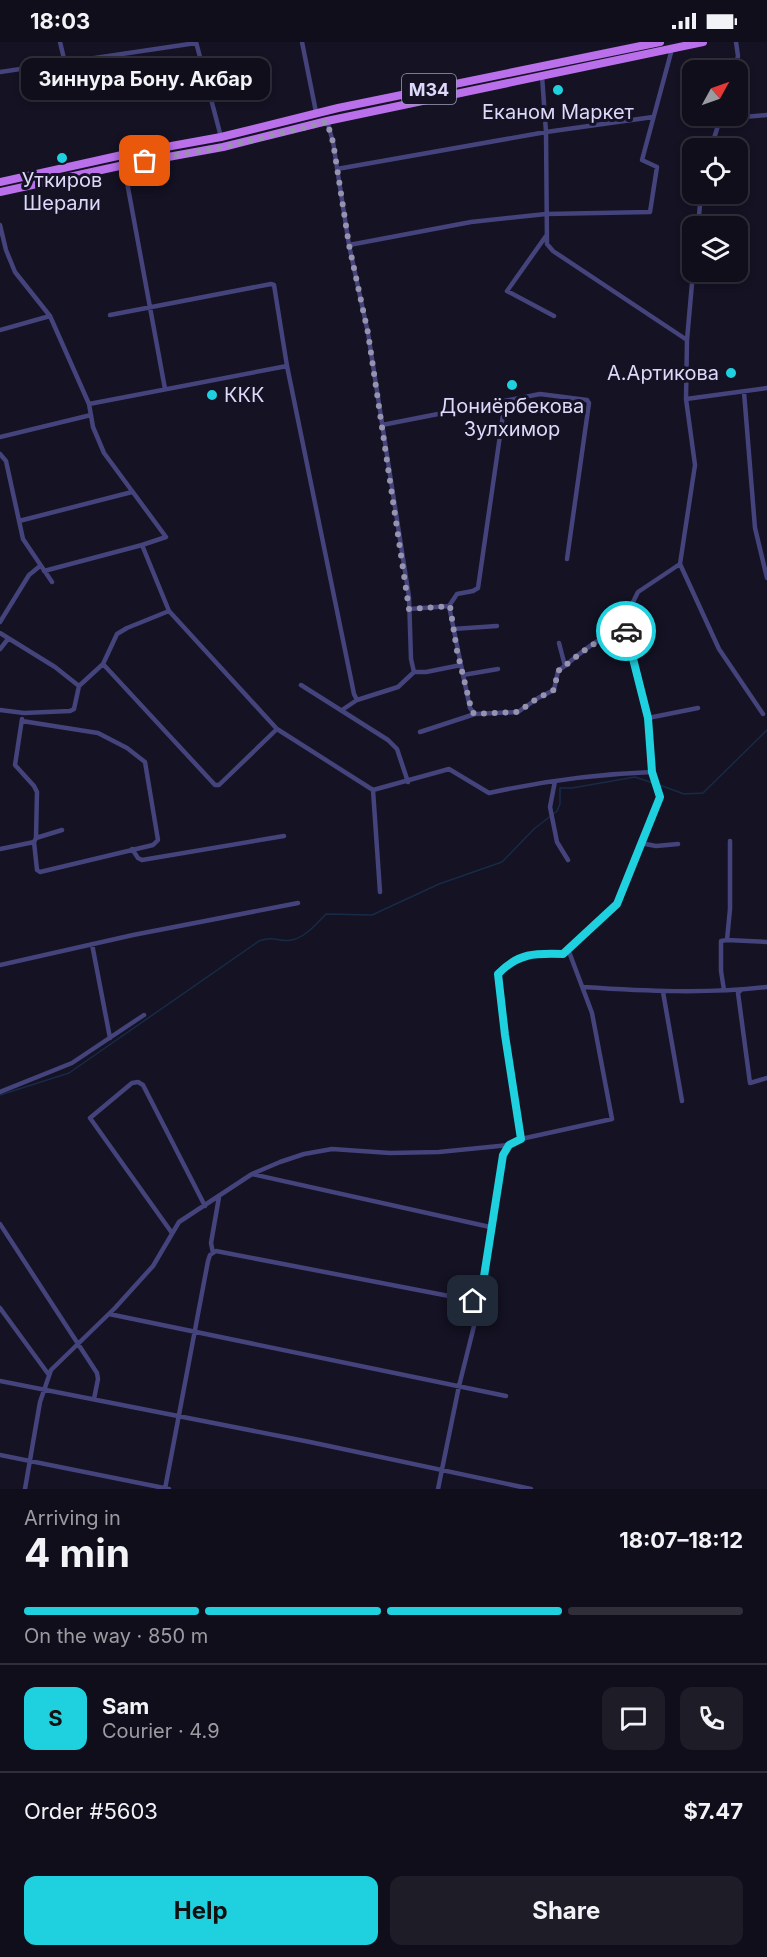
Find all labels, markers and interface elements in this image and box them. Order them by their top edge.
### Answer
text: 18:03 [30,8,90,34]
callout: Зиннура Бону. Акбар [21,59,270,101]
north arrow [682,60,748,126]
map controls [682,60,748,282]
text: Зиннура Бону. Акбар [38,67,253,91]
road number: M34 [402,74,456,104]
marker: Еканом Маркет [551,83,565,97]
place label: Еканом Маркет [482,100,635,124]
pin [119,135,170,186]
button: locate [682,138,748,204]
icon: bag [128,144,161,177]
marker: Уткиров Шерали [55,151,69,165]
place label: Уткиров Шерали [22,168,102,215]
button: layers [682,216,748,282]
place label: А.Артикова [607,361,719,385]
marker: А.Артикова [724,366,738,380]
marker: Дониёрбекова Зулхимор [505,378,519,392]
place label: ККК [224,383,264,407]
marker: ККК [205,388,219,402]
place label: Дониёрбекова Зулхимор [440,394,584,441]
courier [596,601,656,661]
icon: car [610,615,643,648]
pin [447,1275,498,1326]
icon: home [456,1284,489,1317]
text: Arriving in [24,1506,121,1530]
text: 18:07–18:12 [619,1527,743,1553]
text: 4 min [24,1529,130,1576]
text: On the way · 850 m [24,1624,208,1648]
button: chat [602,1687,665,1750]
button: phone [680,1687,743,1750]
text: Sam [102,1693,149,1719]
text: S [48,1705,63,1731]
text: Courier · 4.9 [102,1719,220,1743]
text: Order #5603 [24,1798,158,1824]
text: $7.47 [684,1798,743,1824]
button: Help [24,1876,378,1945]
button: Share [390,1876,743,1945]

